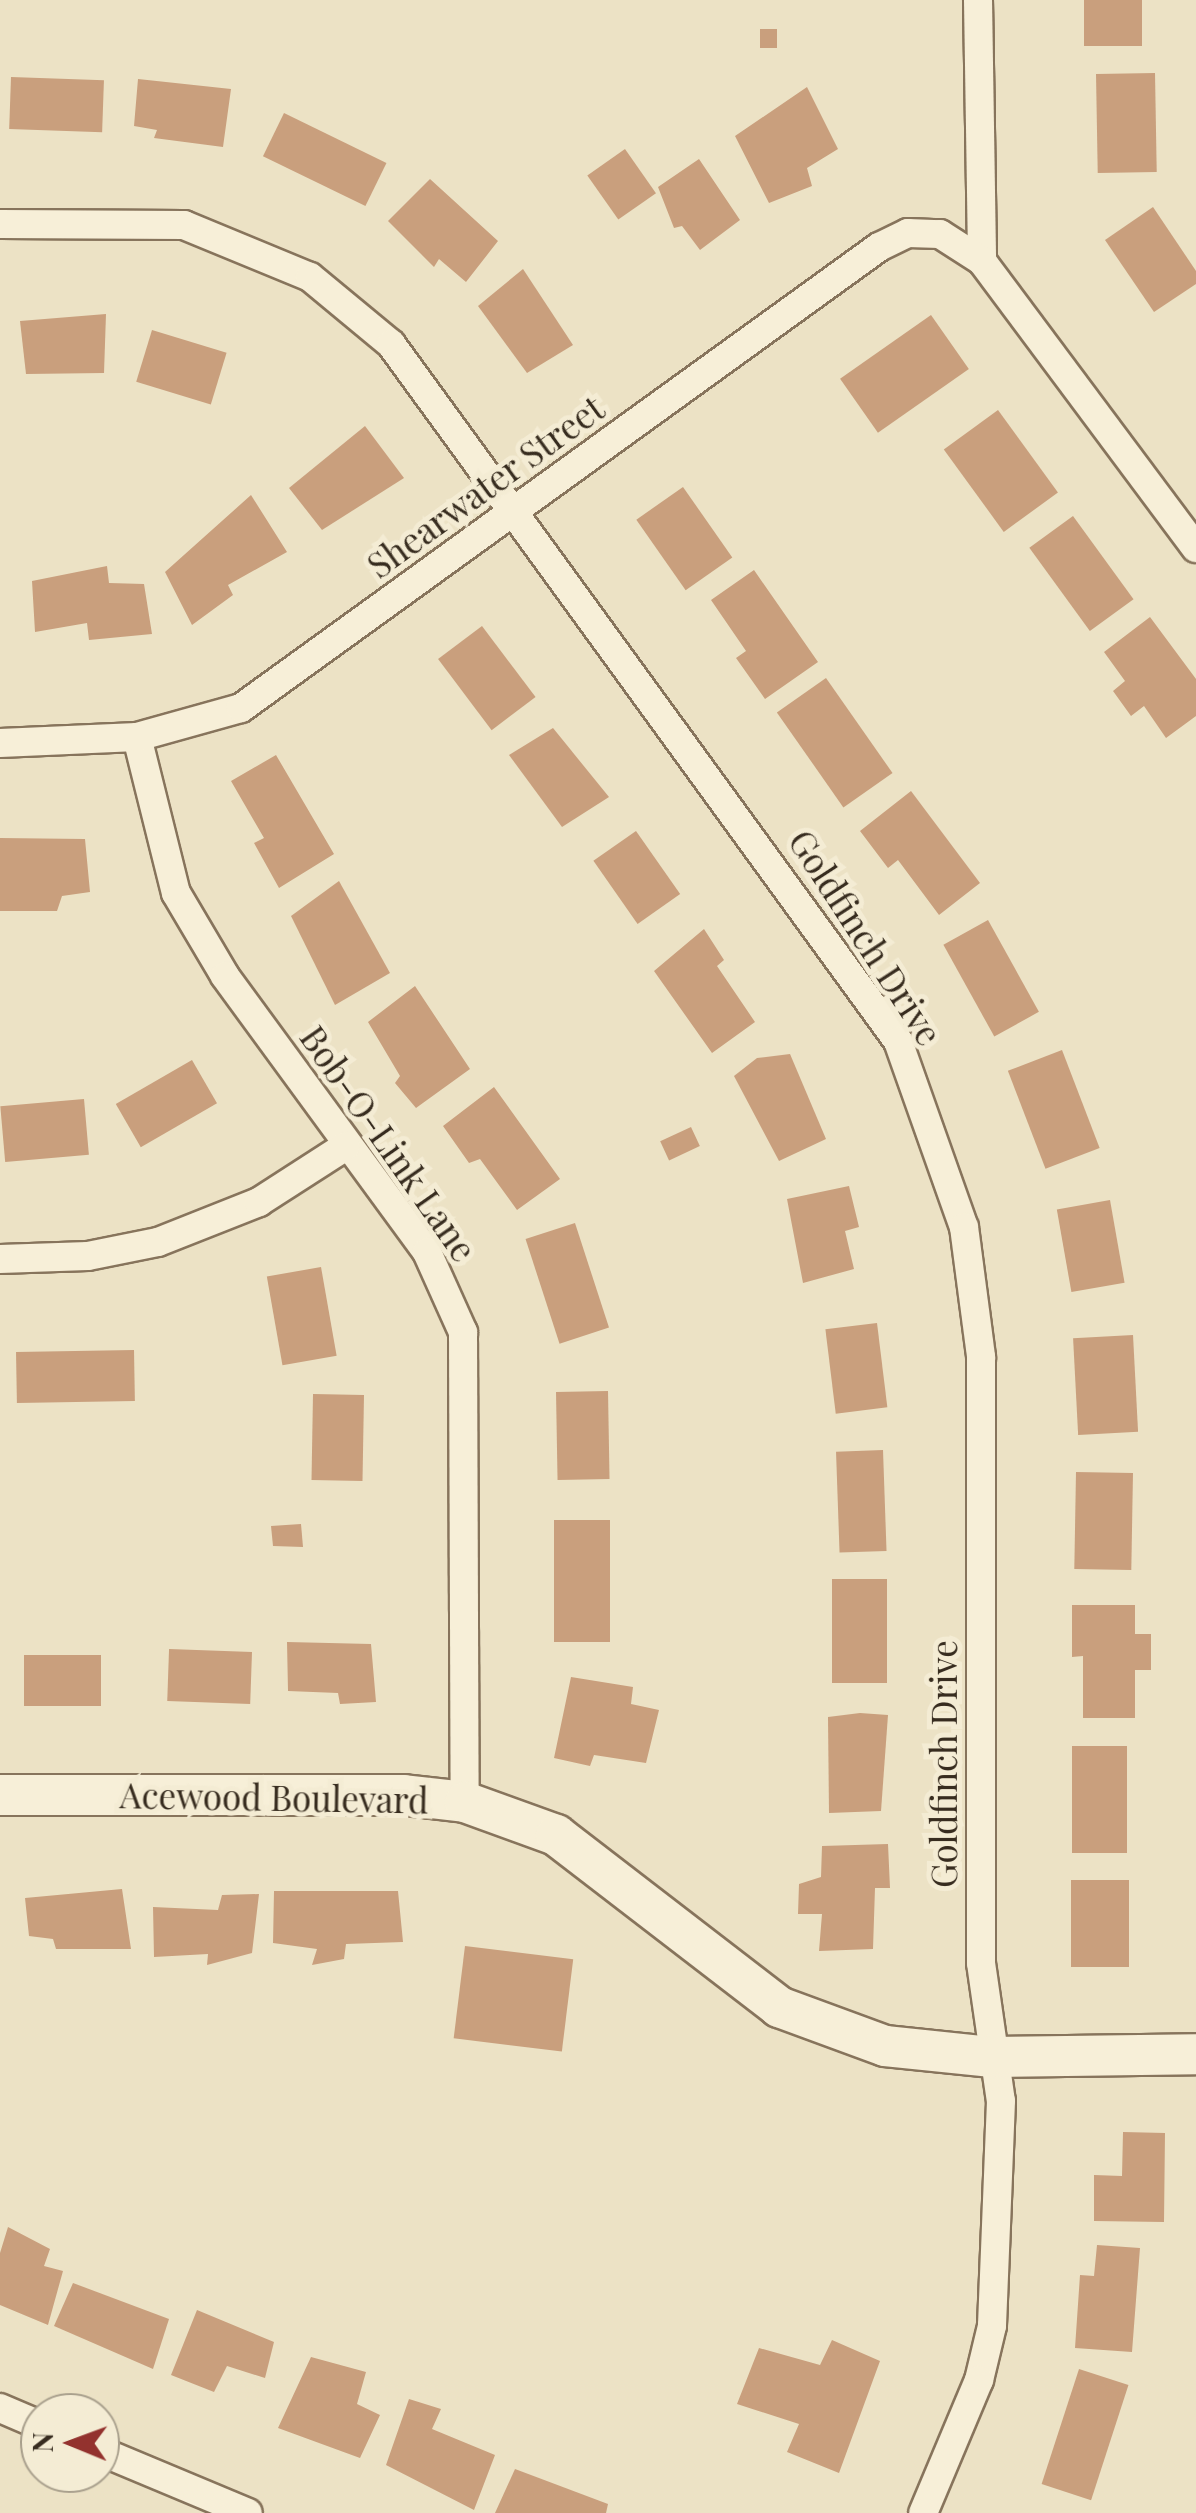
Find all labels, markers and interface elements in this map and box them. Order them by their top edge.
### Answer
street label: Shearwater Street [358,386,612,586]
street label: Goldfinch Drive [781,822,951,1052]
street label: Bob-O-Link Lane [292,1017,486,1269]
street label: Goldfinch Drive [922,1640,964,1888]
street label: Acewood Boulevard [119,1773,429,1821]
north arrow [20,2393,120,2493]
text: N [23,2432,60,2453]

